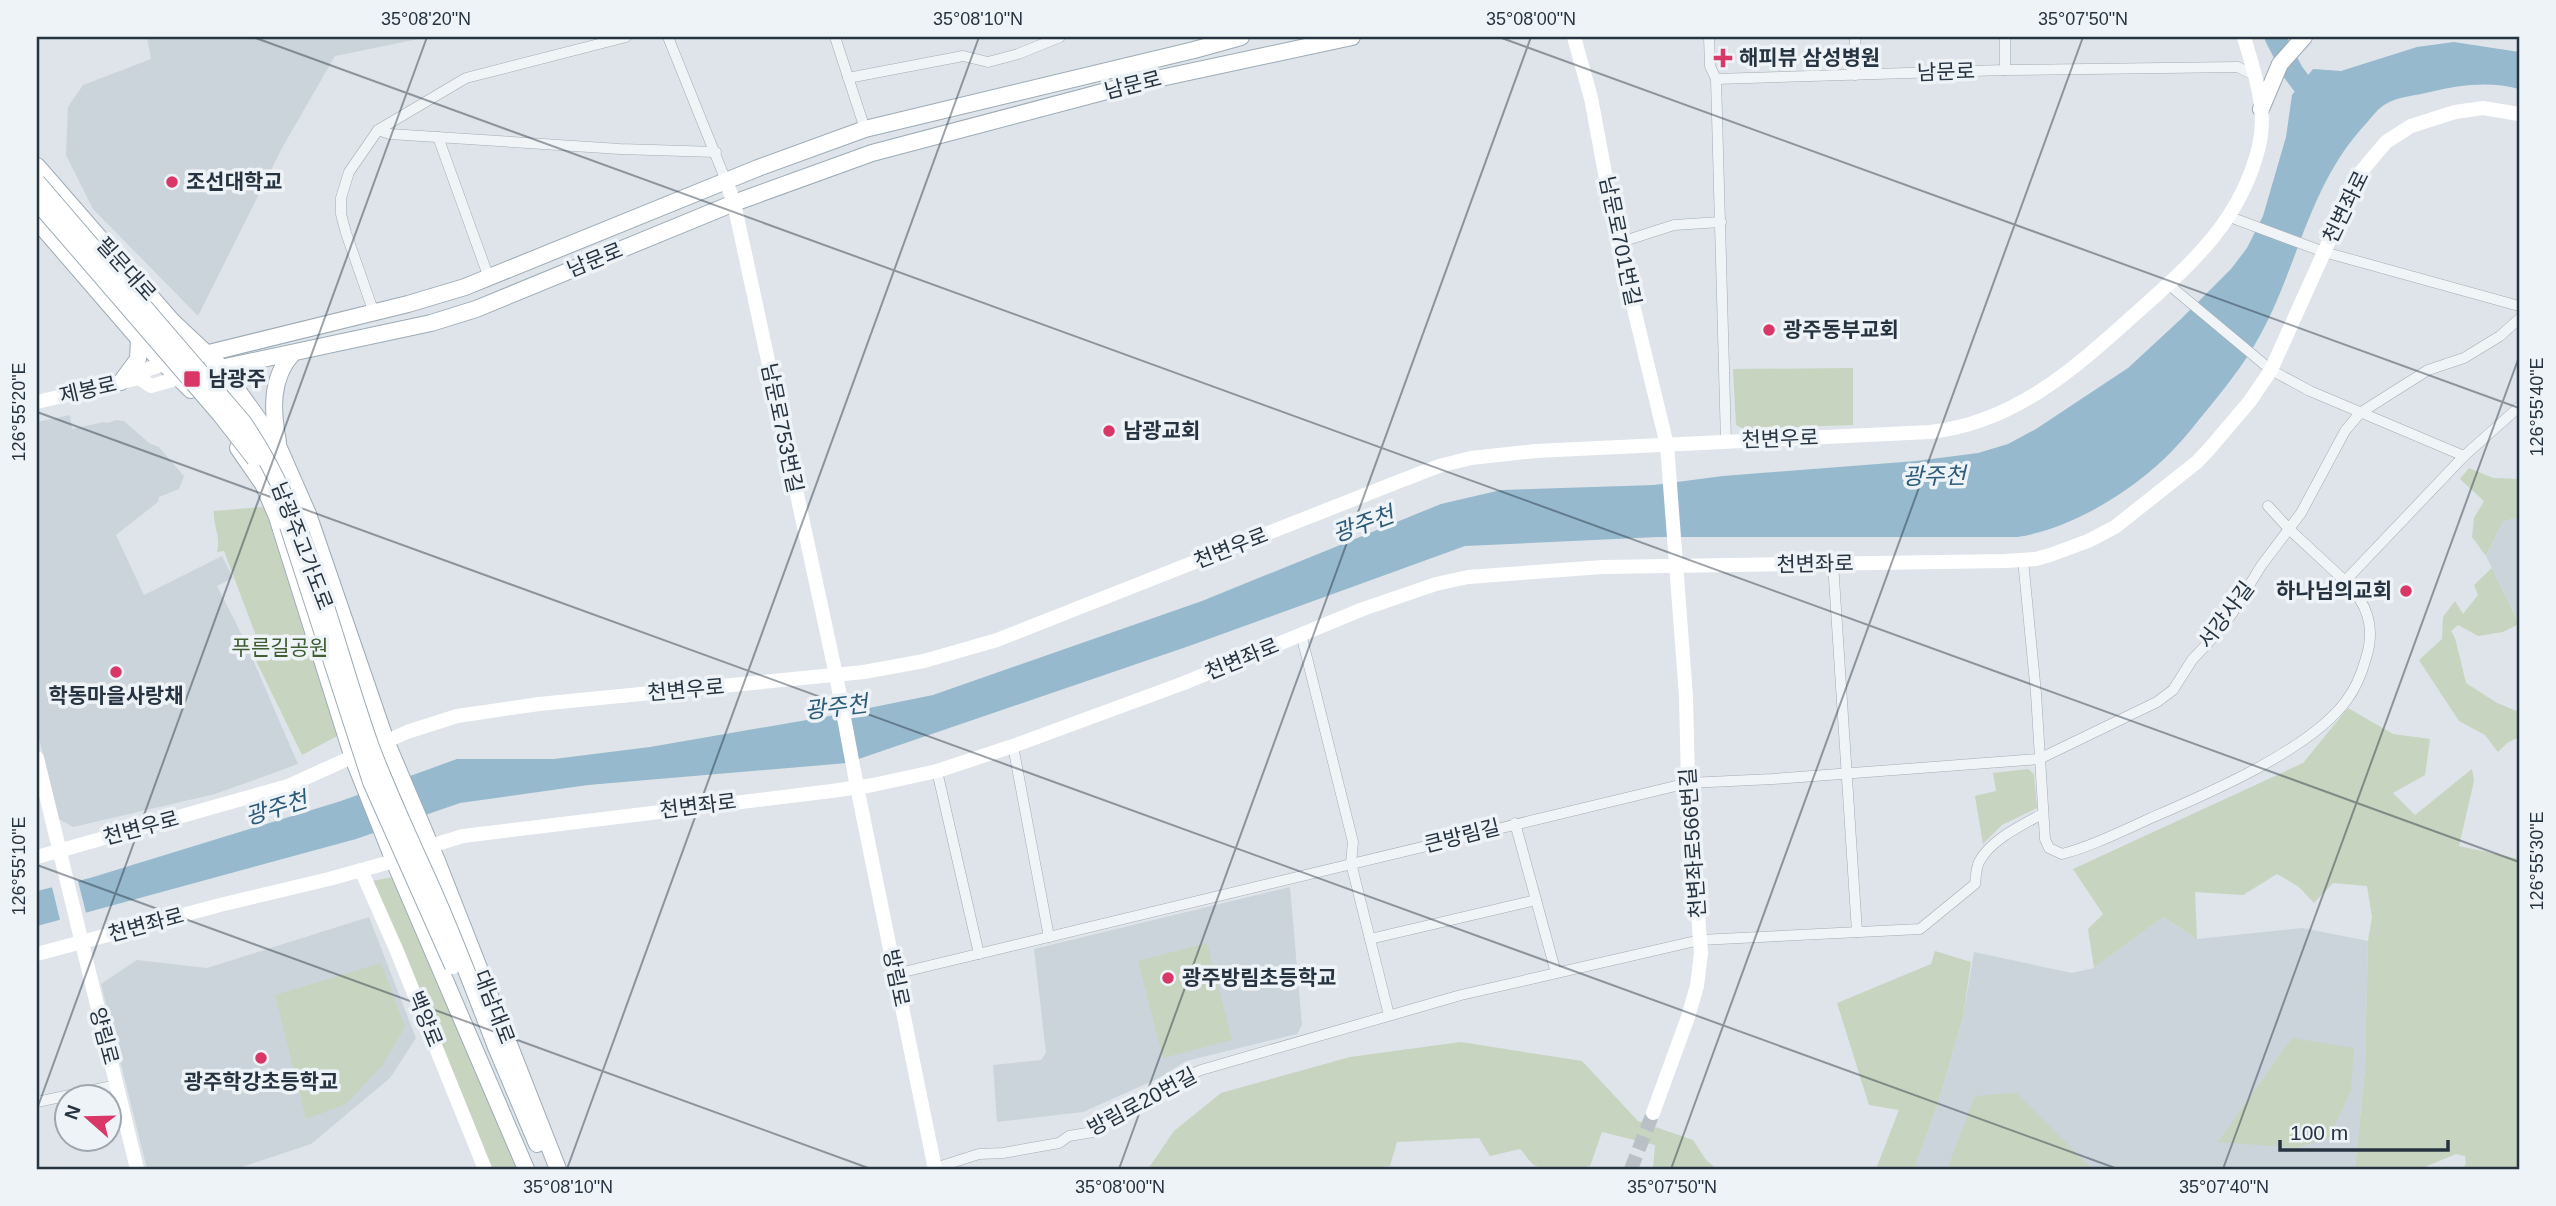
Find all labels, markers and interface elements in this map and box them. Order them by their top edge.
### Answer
text: 35°08'20"N [381,9,471,29]
text: 35°08'10"N [933,9,1023,29]
text: 35°08'00"N [1486,9,1576,29]
text: 35°07'50"N [2038,9,2128,29]
place label: 해피뷰 삼성병원 [1739,46,1880,69]
marker: 해피뷰 삼성병원 [1713,48,1733,68]
street label: 남문로 [1917,59,1975,84]
street label: 남문로 [1102,66,1164,103]
street label: 천변좌로 [2318,167,2373,247]
place label: 조선대학교 [186,170,283,193]
marker: 조선대학교 [164,174,180,190]
street label: 남문로701번길 [1596,174,1645,308]
street label: 필문대로 [92,232,161,305]
street label: 남문로 [564,238,626,281]
place label: 광주동부교회 [1783,318,1899,341]
marker: 광주동부교회 [1761,322,1777,338]
text: 126°55'40"E [2527,357,2547,457]
street label: 남문로753번길 [758,361,807,495]
text: 126°55'20"E [9,362,29,462]
place label: 남광주 [208,367,266,390]
marker: 남광주 [182,369,202,389]
street label: 제봉로 [57,372,119,407]
place label: 남광교회 [1123,419,1200,442]
marker: 남광교회 [1101,423,1117,439]
street label: 천변우로 [1741,426,1819,451]
water label: 광주천 [1902,462,1969,490]
street label: 남광주고가도로 [267,479,337,613]
water label: 광주천 [1329,500,1400,547]
street label: 천변우로 [1191,523,1271,572]
street label: 천변좌로 [1776,551,1854,576]
street label: 서강사길 [2193,577,2258,652]
place label: 하나님의교회 [2276,579,2392,602]
marker: 하나님의교회 [2398,583,2414,599]
street label: 천변좌로 [1202,633,1282,684]
park label: 푸른길공원 [232,636,328,659]
marker: 학동마을사랑채 [108,664,124,680]
street label: 천변우로 [646,675,725,704]
place label: 학동마을사랑채 [48,684,184,707]
water label: 광주천 [803,690,872,724]
street label: 천변좌로566번길 [1676,767,1709,919]
water label: 광주천 [242,785,313,830]
street label: 천변좌로 [658,789,738,822]
street label: 천변우로 [101,806,181,849]
text: 126°55'30"E [2527,811,2547,911]
street label: 큰방림길 [1422,815,1502,856]
text: 126°55'10"E [9,816,29,916]
street label: 천변좌로 [106,903,186,946]
street label: 방림로 [879,947,914,1009]
place label: 광주방림초등학교 [1182,966,1337,989]
street label: 대남대로 [470,967,519,1047]
marker: 광주방림초등학교 [1160,970,1176,986]
street label: 백양로 [404,988,447,1050]
street label: 양림로 [86,1005,123,1067]
marker: 광주학강초등학교 [253,1050,269,1066]
street label: 방림로20번길 [1083,1063,1200,1140]
place label: 광주학강초등학교 [184,1070,338,1093]
north arrow [52,1084,122,1154]
text: N [60,1102,85,1122]
scale bar [2280,1108,2448,1152]
text: 100 m [2290,1121,2348,1144]
text: 35°08'10"N [523,1177,613,1197]
text: 35°08'00"N [1075,1177,1165,1197]
text: 35°07'50"N [1627,1177,1717,1197]
text: 35°07'40"N [2179,1177,2269,1197]

